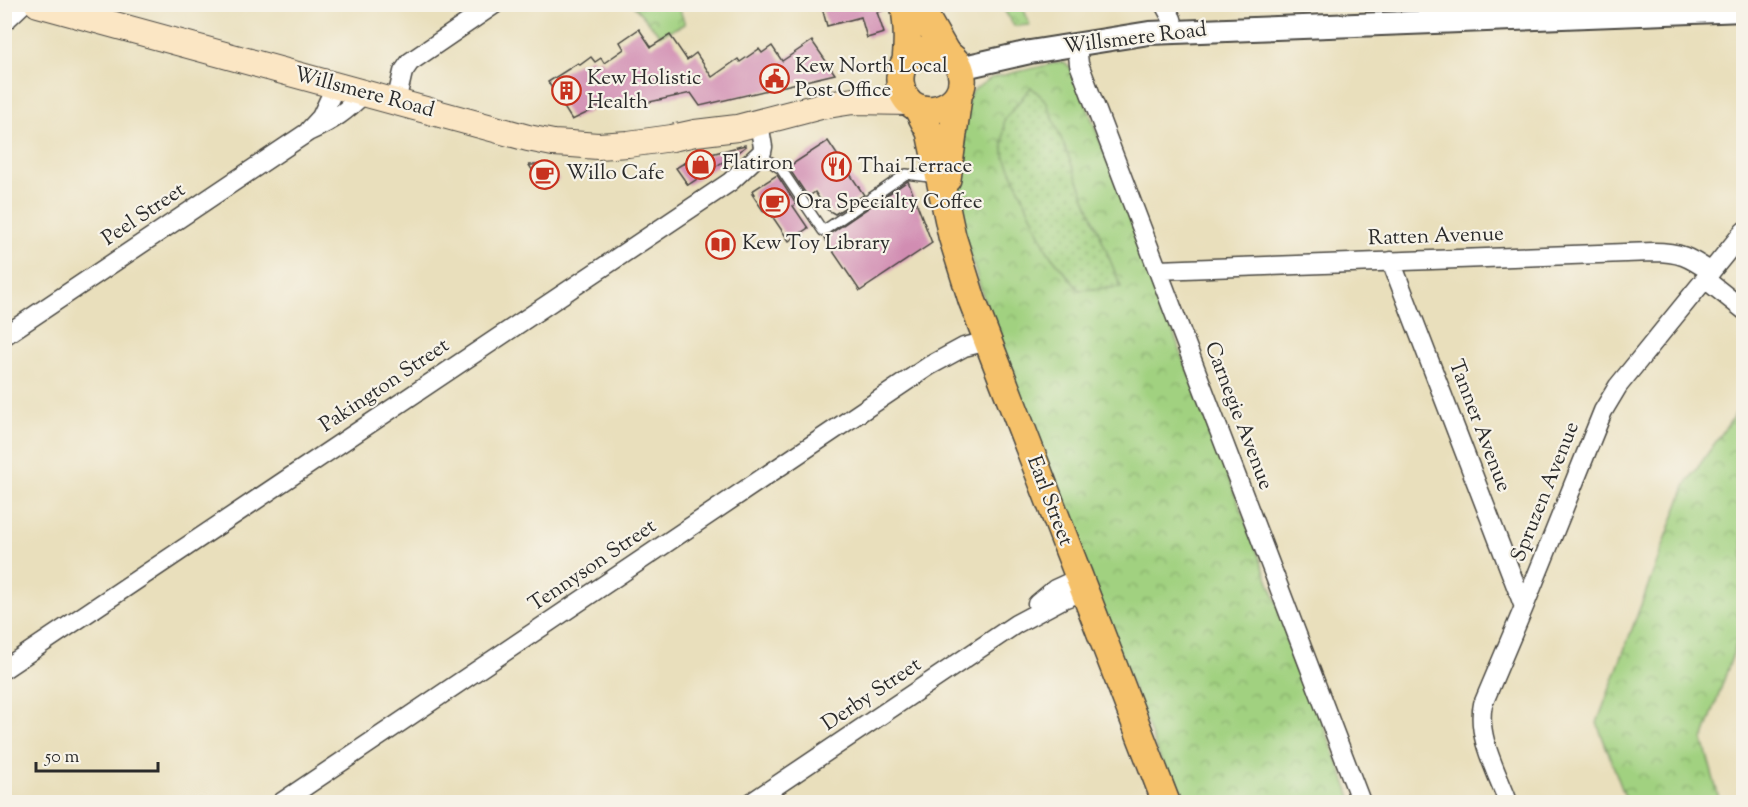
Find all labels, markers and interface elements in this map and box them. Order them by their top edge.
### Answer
street label: Willsmere Road [1062,15,1209,63]
place label: Kew North Local Post Office [795,52,948,106]
street label: Willsmere Road [290,60,438,126]
public building icon: Kew North Local Post Office [758,63,790,95]
place label: Kew Holistic Health [587,64,702,118]
building icon: Kew Holistic Health [550,75,582,107]
shop icon: Flatiron [685,148,717,180]
place label: Flatiron [722,149,794,179]
restaurant icon: Thai Terrace [821,151,853,183]
place label: Thai Terrace [858,152,972,182]
cafe icon: Willo Cafe [529,158,561,190]
place label: Willo Cafe [566,159,664,189]
street label: Peel Street [96,176,192,254]
cafe icon: Ora Specialty Coffee [759,187,791,219]
place label: Ora Specialty Coffee [796,188,983,218]
street label: Ratten Avenue [1368,220,1504,254]
library icon: Kew Toy Library [705,228,737,260]
place label: Kew Toy Library [742,229,891,259]
street label: Pakington Street [314,331,456,441]
street label: Carnegie Avenue [1196,338,1280,494]
street label: Tanner Avenue [1440,355,1518,497]
street label: Spruzen Avenue [1504,417,1588,567]
street label: Earl Street [1018,452,1080,550]
street label: Tennyson Street [523,512,663,620]
street label: Derby Street [816,651,928,739]
scale bar [36,735,158,773]
text: 50 m [44,745,80,771]

